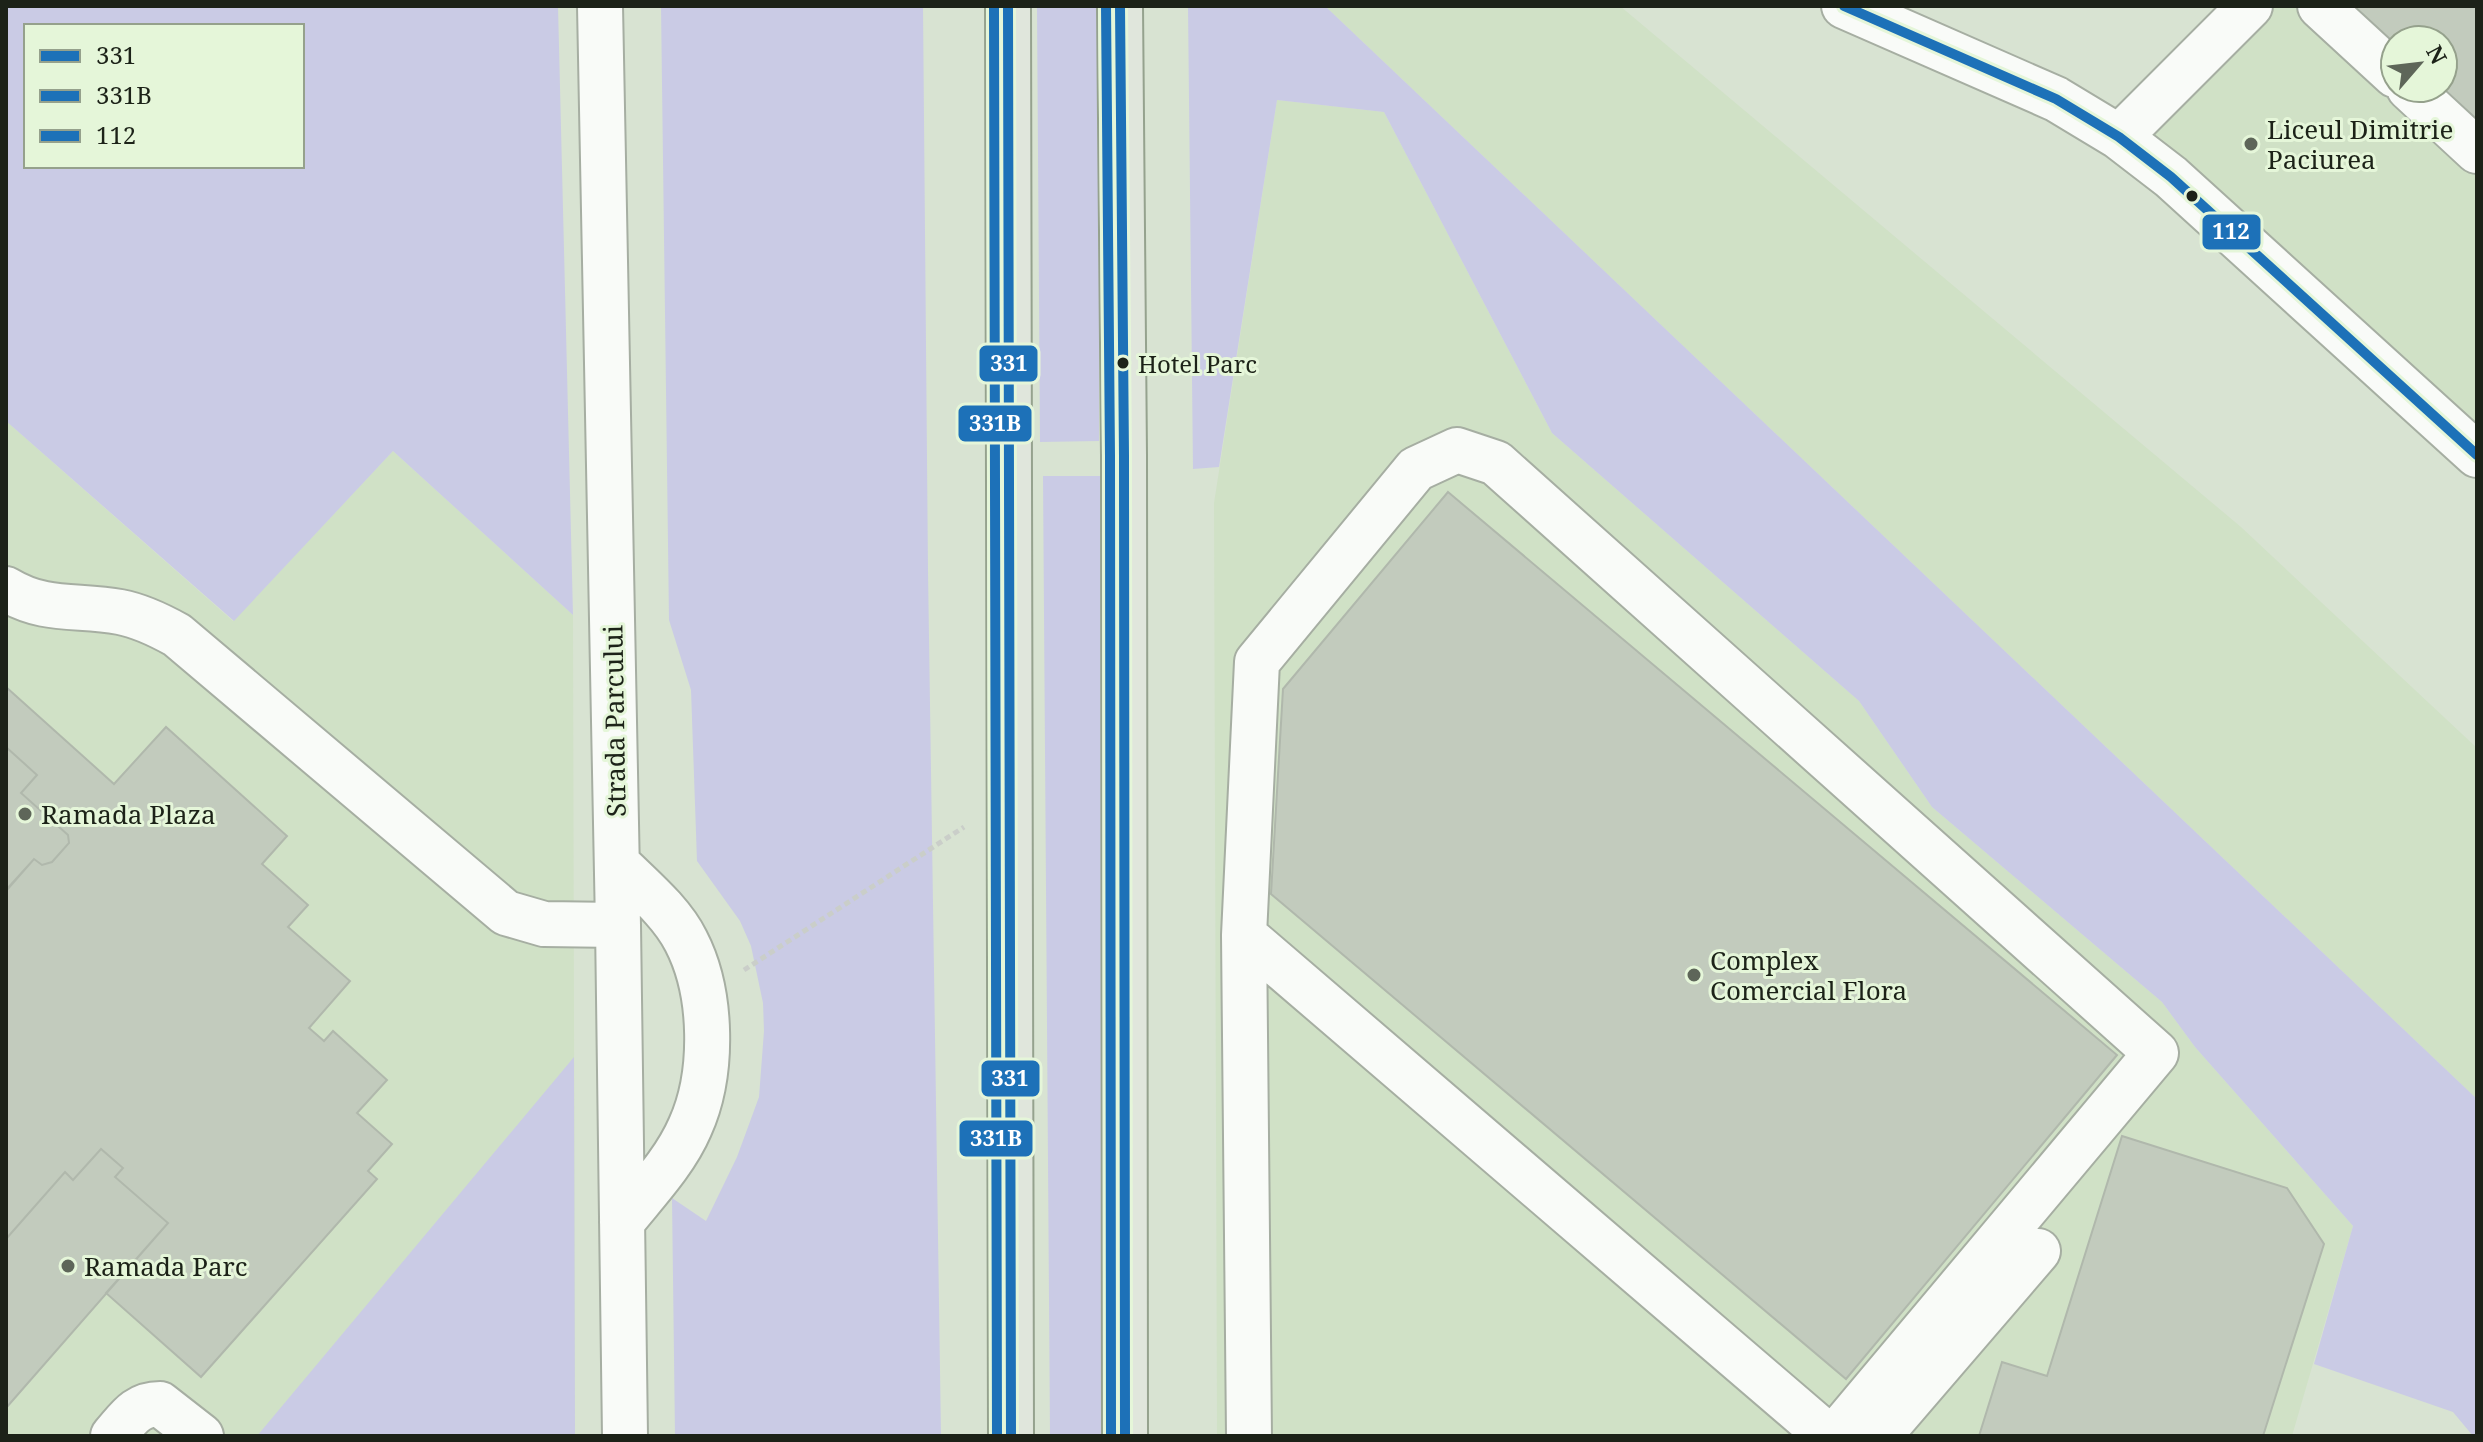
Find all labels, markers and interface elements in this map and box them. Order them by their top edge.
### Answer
legend [24,24,304,168]
north arrow [2379,24,2459,104]
text: 331 [96,38,136,71]
text: N [2420,39,2455,69]
text: 331B [96,78,152,111]
place label: Liceul Dimitrie Paciurea [2267,111,2453,177]
text: 112 [96,118,136,151]
marker: Liceul Dimitrie Paciurea [2242,135,2260,153]
unlabelled marker [2184,188,2200,204]
line badge: 112 [2201,213,2262,251]
text: 112 [2212,215,2250,245]
line badge: 331 [978,344,1039,383]
text: 331 [990,347,1028,377]
place label: Hotel Parc [1138,347,1257,380]
marker: Hotel Parc [1115,355,1131,371]
line badge: 331B [957,404,1033,443]
text: 331B [969,407,1021,437]
street label: Strada Parcului [594,625,634,817]
place label: Ramada Plaza [41,796,216,832]
marker: Ramada Plaza [16,805,34,823]
place label: Complex Comercial Flora [1710,942,1907,1008]
marker: Complex Comercial Flora [1685,966,1703,984]
line badge: 331 [980,1059,1041,1098]
text: 331 [991,1062,1029,1092]
line badge: 331B [958,1119,1034,1158]
text: 331B [970,1122,1022,1152]
place label: Ramada Parc [84,1248,248,1284]
marker: Ramada Parc [59,1257,77,1275]

